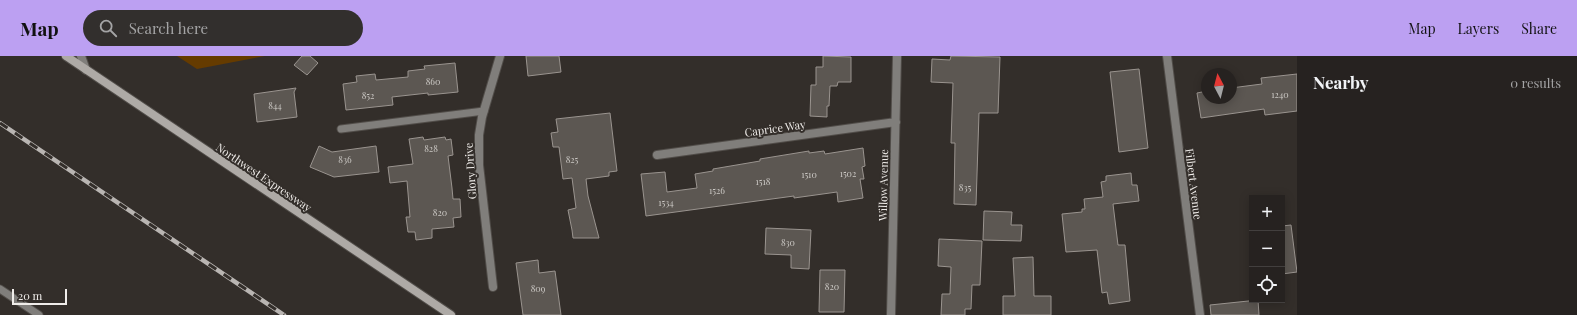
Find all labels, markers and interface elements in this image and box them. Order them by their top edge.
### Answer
search box [83,10,363,46]
text: Map [20,15,59,41]
icon: search [97,17,119,39]
text: Search here [129,18,208,38]
text: Map [1408,19,1436,38]
text: Layers [1458,19,1499,38]
text: Share [1521,19,1557,38]
north arrow [1201,68,1237,104]
text: Nearby [1313,71,1368,93]
text: 0 results [1510,74,1561,91]
house number: 860 [426,75,440,87]
house number: 1240 [1271,88,1289,100]
house number: 852 [362,89,374,101]
house number: 844 [268,99,282,111]
street label: Caprice Way [744,116,807,140]
street label: Northwest Expressway [213,139,315,215]
house number: 828 [424,142,438,154]
street label: Glory Drive [461,142,479,200]
street label: Willow Avenue [875,148,891,222]
street label: Filbert Avenue [1182,148,1206,221]
house number: 836 [338,153,352,165]
house number: 825 [566,153,579,165]
house number: 1502 [840,167,856,179]
house number: 1510 [801,168,817,180]
house number: 1518 [756,175,771,187]
house number: 835 [959,181,971,193]
house number: 1526 [709,184,725,196]
map controls [1249,195,1285,303]
button: + [1249,195,1285,231]
house number: 1534 [658,196,674,208]
house number: 820 [433,206,447,218]
button: − [1249,231,1285,267]
house number: 830 [781,236,795,248]
button: locate [1249,267,1285,303]
house number: 820 [825,280,839,292]
house number: 809 [531,282,546,294]
scale bar [12,287,67,306]
text: 20 m [18,288,42,303]

